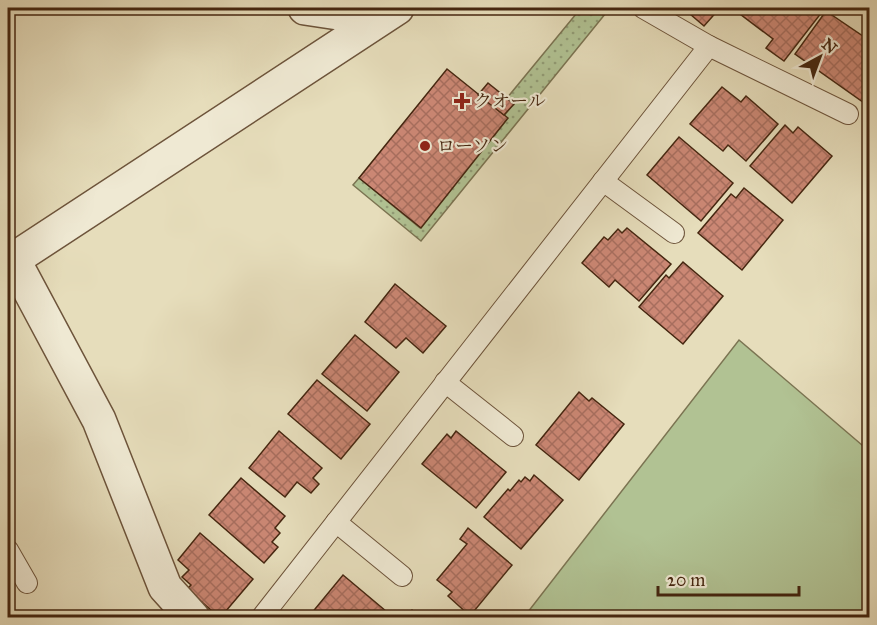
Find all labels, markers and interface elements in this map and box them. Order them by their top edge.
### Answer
north arrow [790,27,850,87]
text: N [818,34,841,58]
place label: クオール [474,90,546,112]
marker: クオール [455,94,469,108]
place label: ローソン [437,135,508,157]
marker: ローソン [418,139,432,153]
scale bar [658,559,799,597]
text: 20 m [667,569,705,591]

